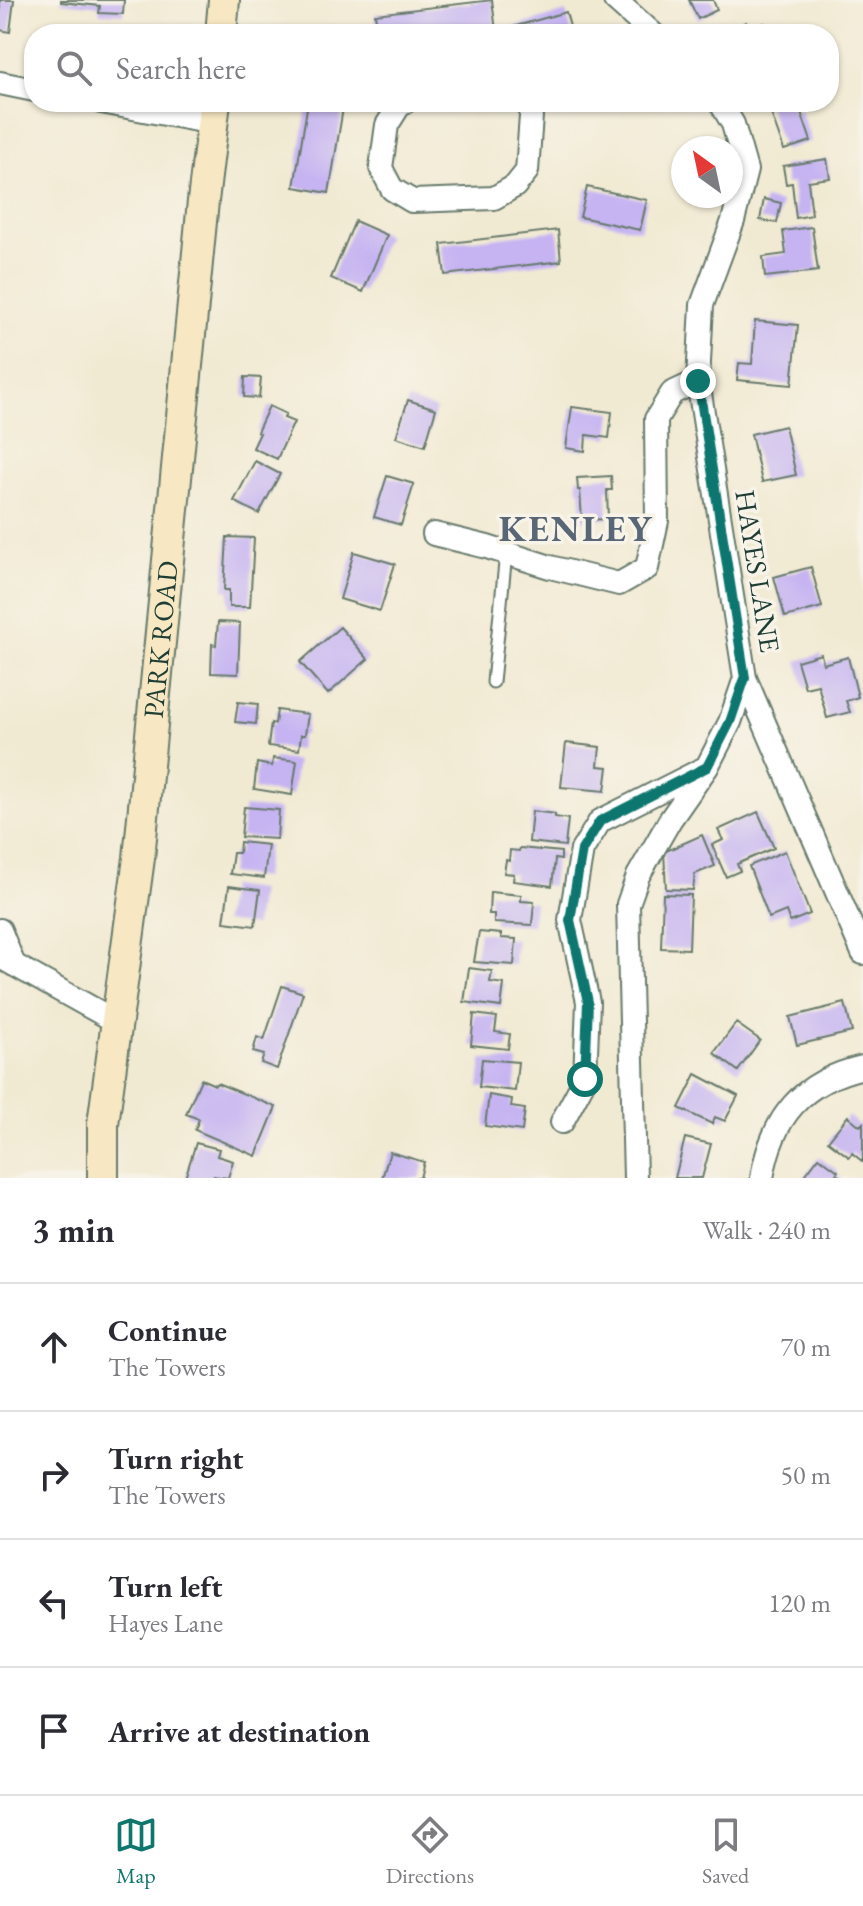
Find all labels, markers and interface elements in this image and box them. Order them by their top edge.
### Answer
search box [24,24,839,112]
icon: search [52,46,96,90]
text: Search here [116,49,246,88]
north arrow [671,136,743,208]
route end [680,363,716,399]
street label: HAYES LANE [727,487,789,655]
district label: KENLEY [499,505,653,552]
street label: PARK ROAD [135,559,186,720]
route start [567,1061,603,1097]
text: 3 min [32,1208,115,1252]
text: Walk · 240 m [703,1213,831,1247]
text: Continue [108,1311,227,1350]
icon: ahead [32,1325,76,1369]
text: 70 m [781,1330,831,1364]
text: The Towers [108,1350,226,1384]
text: Turn right [108,1439,244,1478]
icon: right [32,1453,76,1497]
text: 50 m [781,1458,831,1492]
text: The Towers [108,1478,226,1512]
text: Turn left [108,1567,222,1606]
icon: left [32,1581,76,1625]
text: 120 m [768,1586,831,1620]
text: Hayes Lane [108,1606,223,1640]
icon: arrive [32,1709,76,1753]
text: Arrive at destination [108,1712,370,1751]
tab: Map [114,1813,158,1890]
tab: Directions [386,1813,474,1890]
tab: Saved [702,1813,749,1890]

